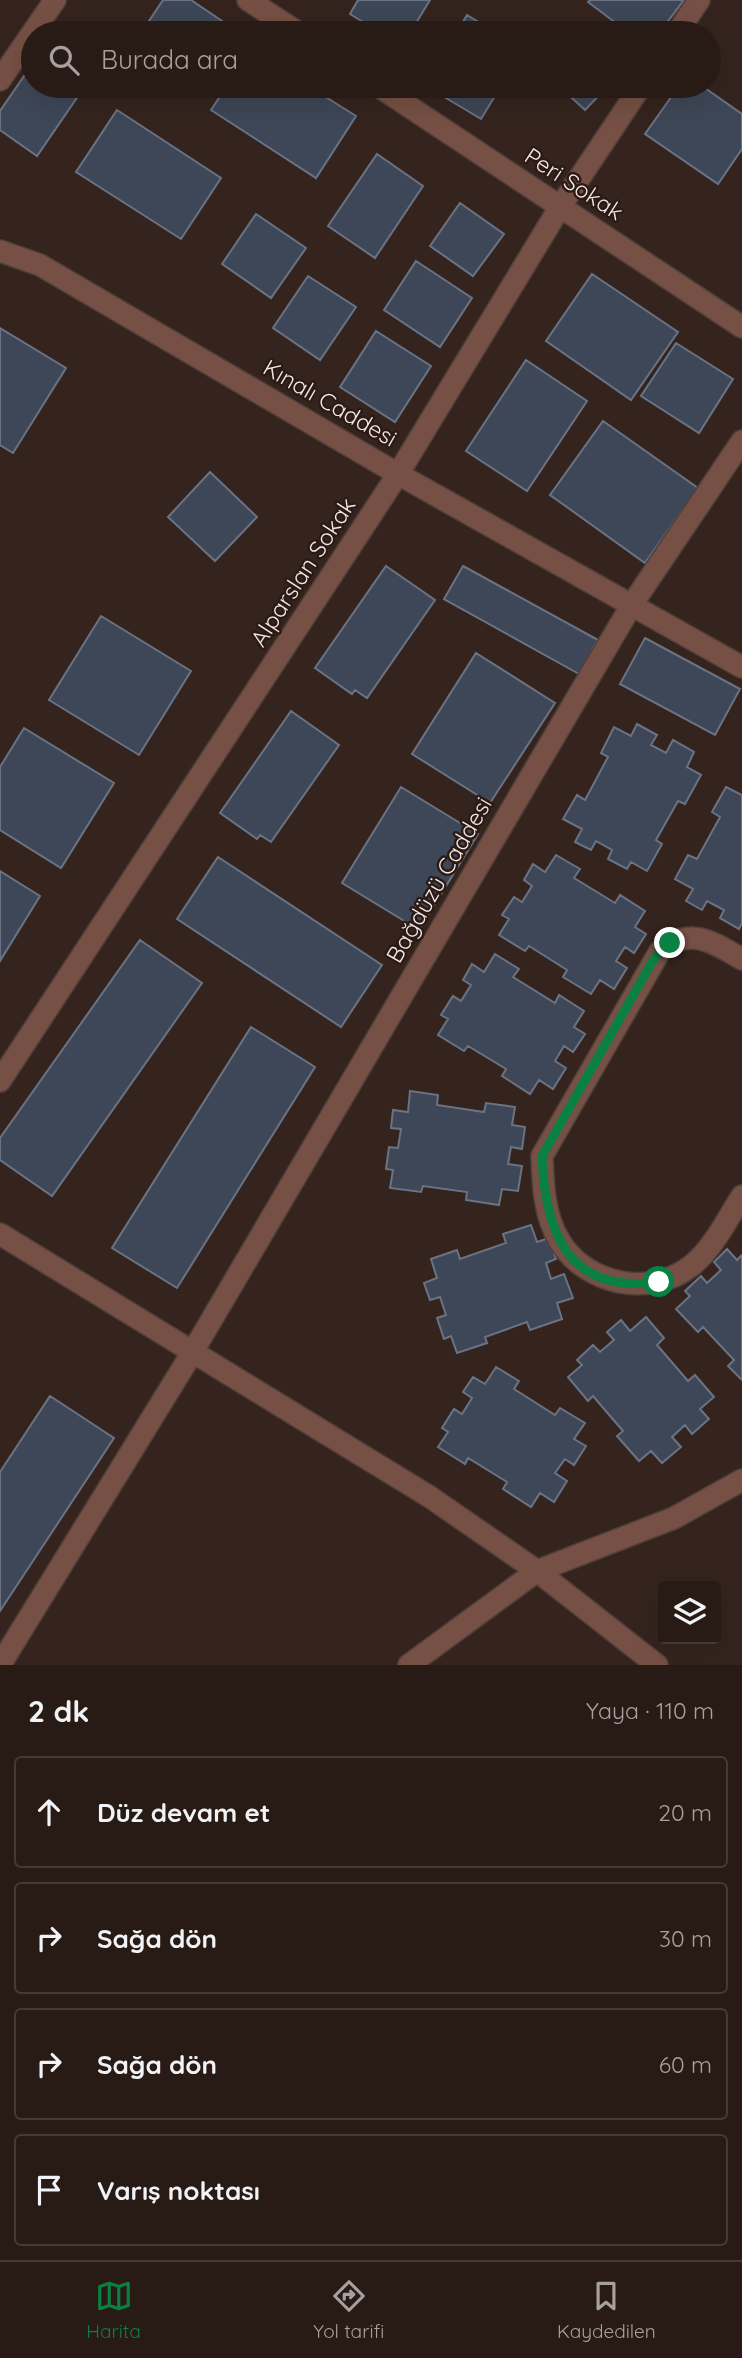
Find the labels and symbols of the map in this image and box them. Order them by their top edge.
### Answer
street label: Peri Sokak [519,141,629,226]
street label: Kınalı Caddesi [258,353,402,453]
street label: Alparslan Sokak [244,492,362,652]
street label: Bağdüzü Caddesi [379,792,498,968]
route end [654,927,685,958]
route start [643,1266,674,1297]

